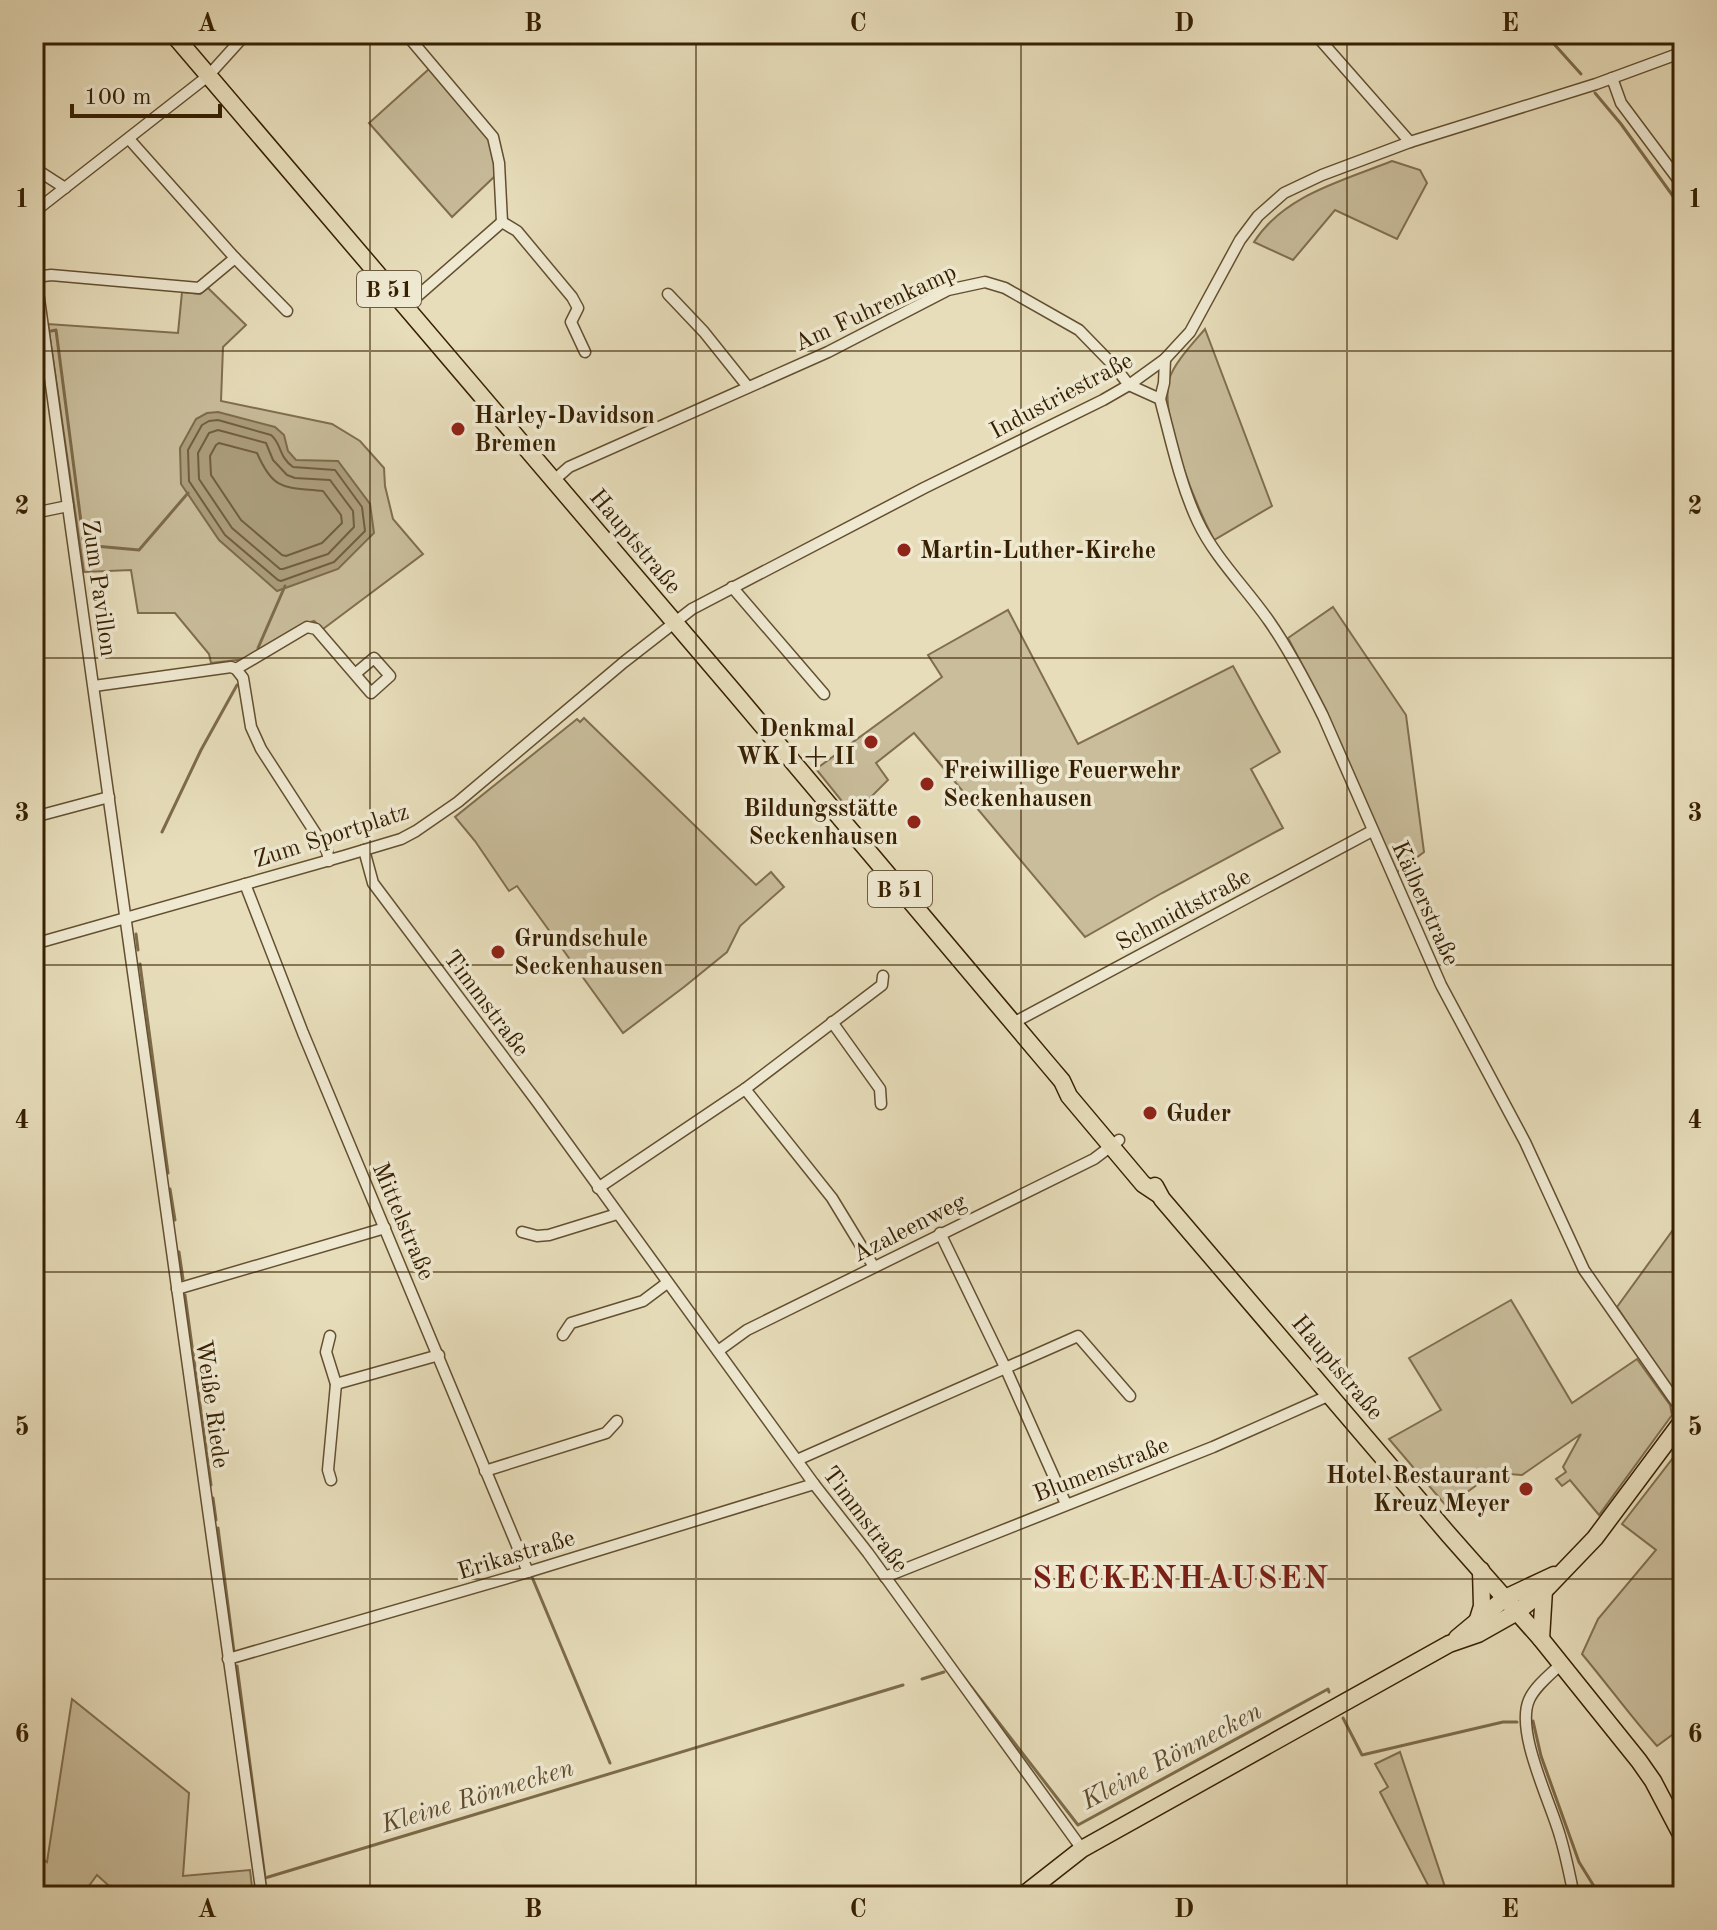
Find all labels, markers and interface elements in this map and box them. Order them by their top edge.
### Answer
text: A [197,11,217,37]
text: B [524,11,542,37]
text: C [849,11,867,37]
text: D [1174,11,1194,37]
text: E [1501,11,1519,37]
scale bar [72,68,220,118]
text: 100 m [84,86,152,110]
text: 1 [14,187,30,213]
text: 1 [1687,187,1703,213]
street label: Am Fuhrenkamp [791,261,961,357]
road number: B 51 [357,271,421,307]
street label: Industriestraße [986,349,1137,444]
place label: Harley-Davidson Bremen [474,405,655,457]
marker: Harley-Davidson Bremen [449,420,467,438]
street label: Hauptstraße [584,485,685,599]
text: 2 [14,494,30,520]
text: 2 [1687,494,1703,520]
street label: Zum Pavillon [77,518,119,658]
place label: Martin-Luther-Kirche [920,540,1156,564]
marker: Martin-Luther-Kirche [895,541,913,559]
place label: Denkmal WK I + II [736,718,855,770]
marker: Denkmal WK I + II [862,733,880,751]
place label: Freiwillige Feuerwehr Seckenhausen [943,760,1181,812]
marker: Freiwillige Feuerwehr Seckenhausen [918,775,936,793]
place label: Bildungsstätte Seckenhausen [743,798,898,850]
text: 3 [14,801,30,827]
street label: Zum Sportplatz [251,801,412,873]
text: 3 [1687,801,1703,827]
marker: Bildungsstätte Seckenhausen [905,813,923,831]
street label: Kälberstraße [1386,838,1462,970]
street label: Schmidtstraße [1113,865,1255,956]
road number: B 51 [868,871,932,907]
place label: Grundschule Seckenhausen [514,928,663,980]
marker: Grundschule Seckenhausen [489,943,507,961]
street label: Timmstraße [438,947,533,1062]
place label: Guder [1166,1103,1231,1127]
marker: Guder [1141,1104,1159,1122]
text: 4 [14,1108,30,1134]
text: 4 [1687,1108,1703,1134]
street label: Mittelstraße [367,1160,438,1284]
street label: Azaleenweg [849,1190,971,1268]
street label: Hauptstraße [1286,1311,1387,1425]
street label: Weiße Riede [190,1338,232,1470]
text: 5 [14,1415,30,1441]
text: 5 [1687,1415,1703,1441]
street label: Blumenstraße [1031,1434,1173,1508]
street label: Timmstraße [817,1463,912,1578]
place label: Hotel Restaurant Kreuz Meyer [1326,1465,1510,1517]
marker: Hotel Restaurant Kreuz Meyer [1517,1480,1535,1498]
street label: Erikastraße [455,1527,578,1585]
district label: SECKENHAUSEN [1032,1564,1330,1596]
water label: Kleine Rönnecken [1077,1698,1266,1816]
text: 6 [14,1722,30,1748]
text: 6 [1687,1722,1703,1748]
water label: Kleine Rönnecken [377,1755,577,1839]
text: A [197,1897,217,1923]
text: B [524,1897,542,1923]
text: C [849,1897,867,1923]
text: D [1174,1897,1194,1923]
text: E [1501,1897,1519,1923]

